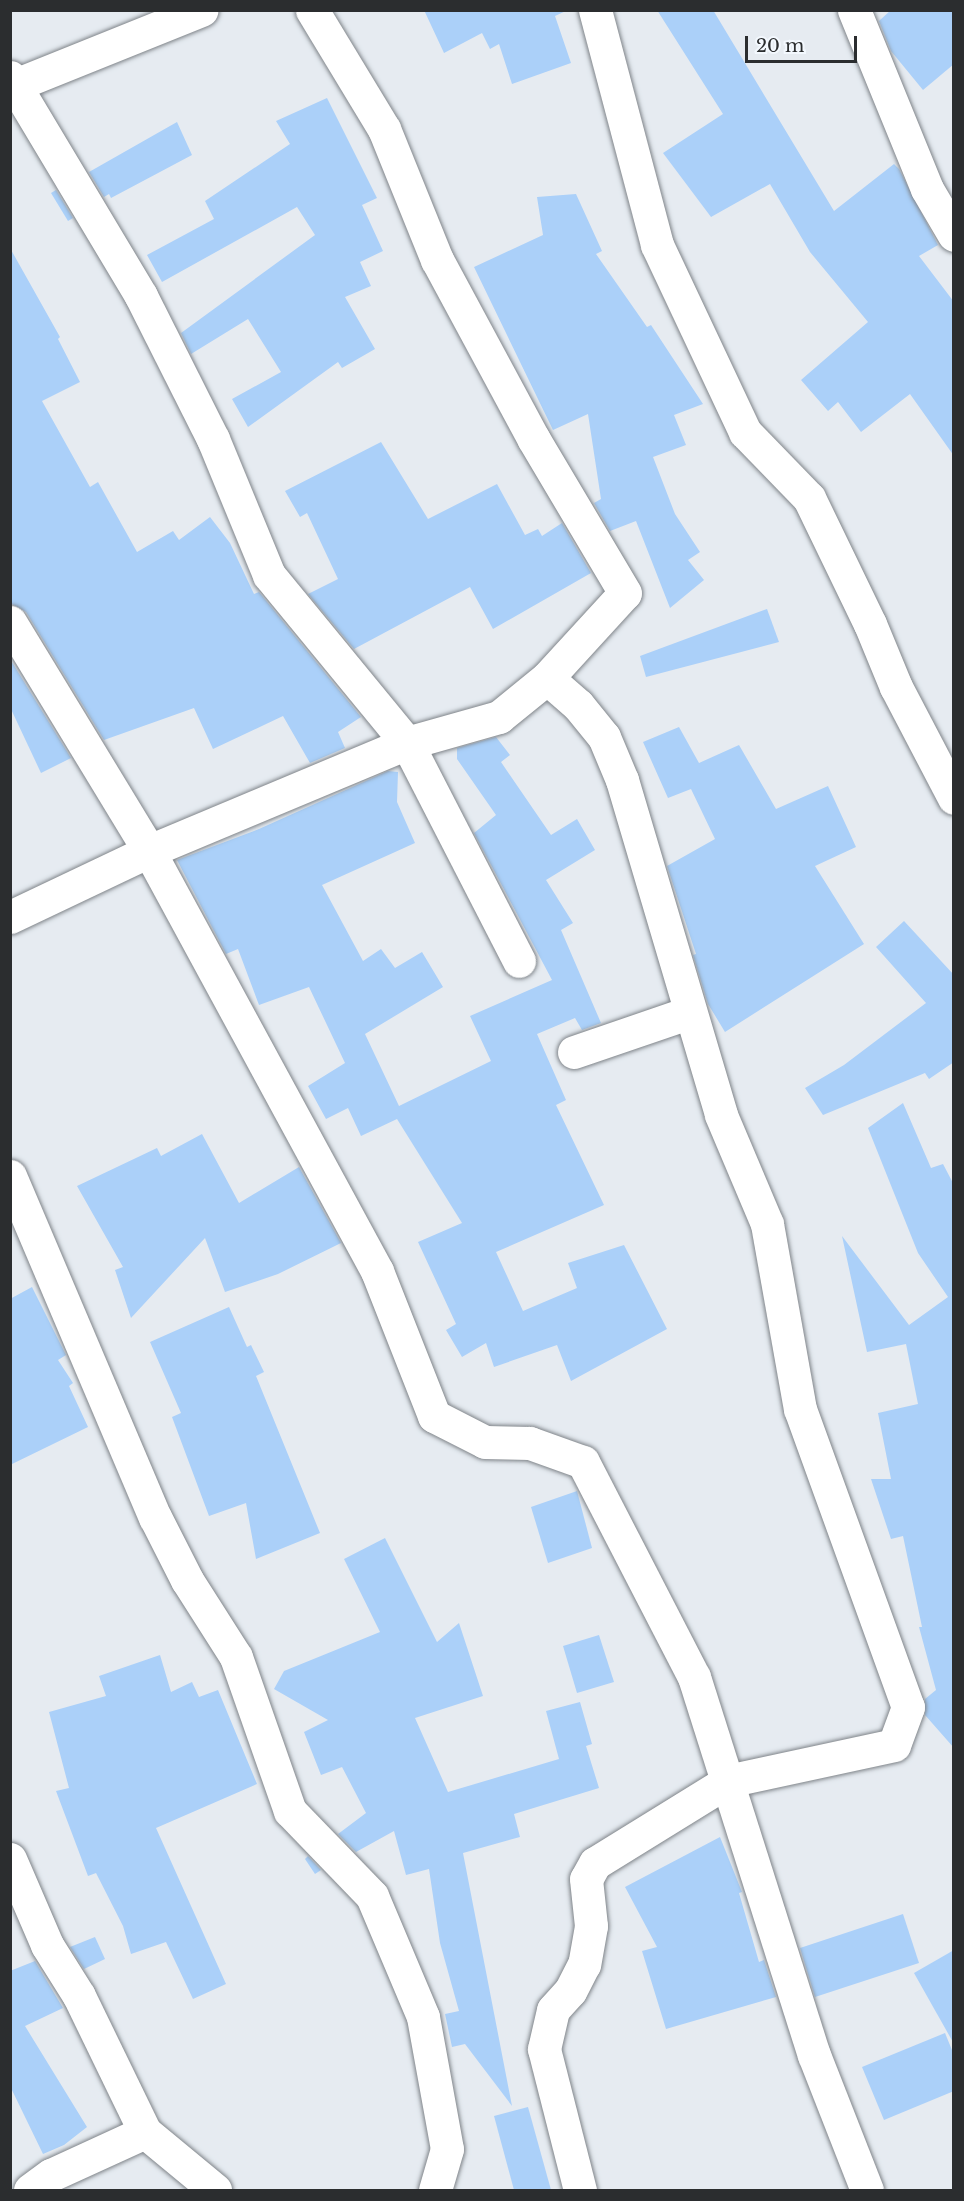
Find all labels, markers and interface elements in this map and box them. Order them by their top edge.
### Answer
scale bar [748,24,860,62]
text: 20 m [756,35,804,57]

